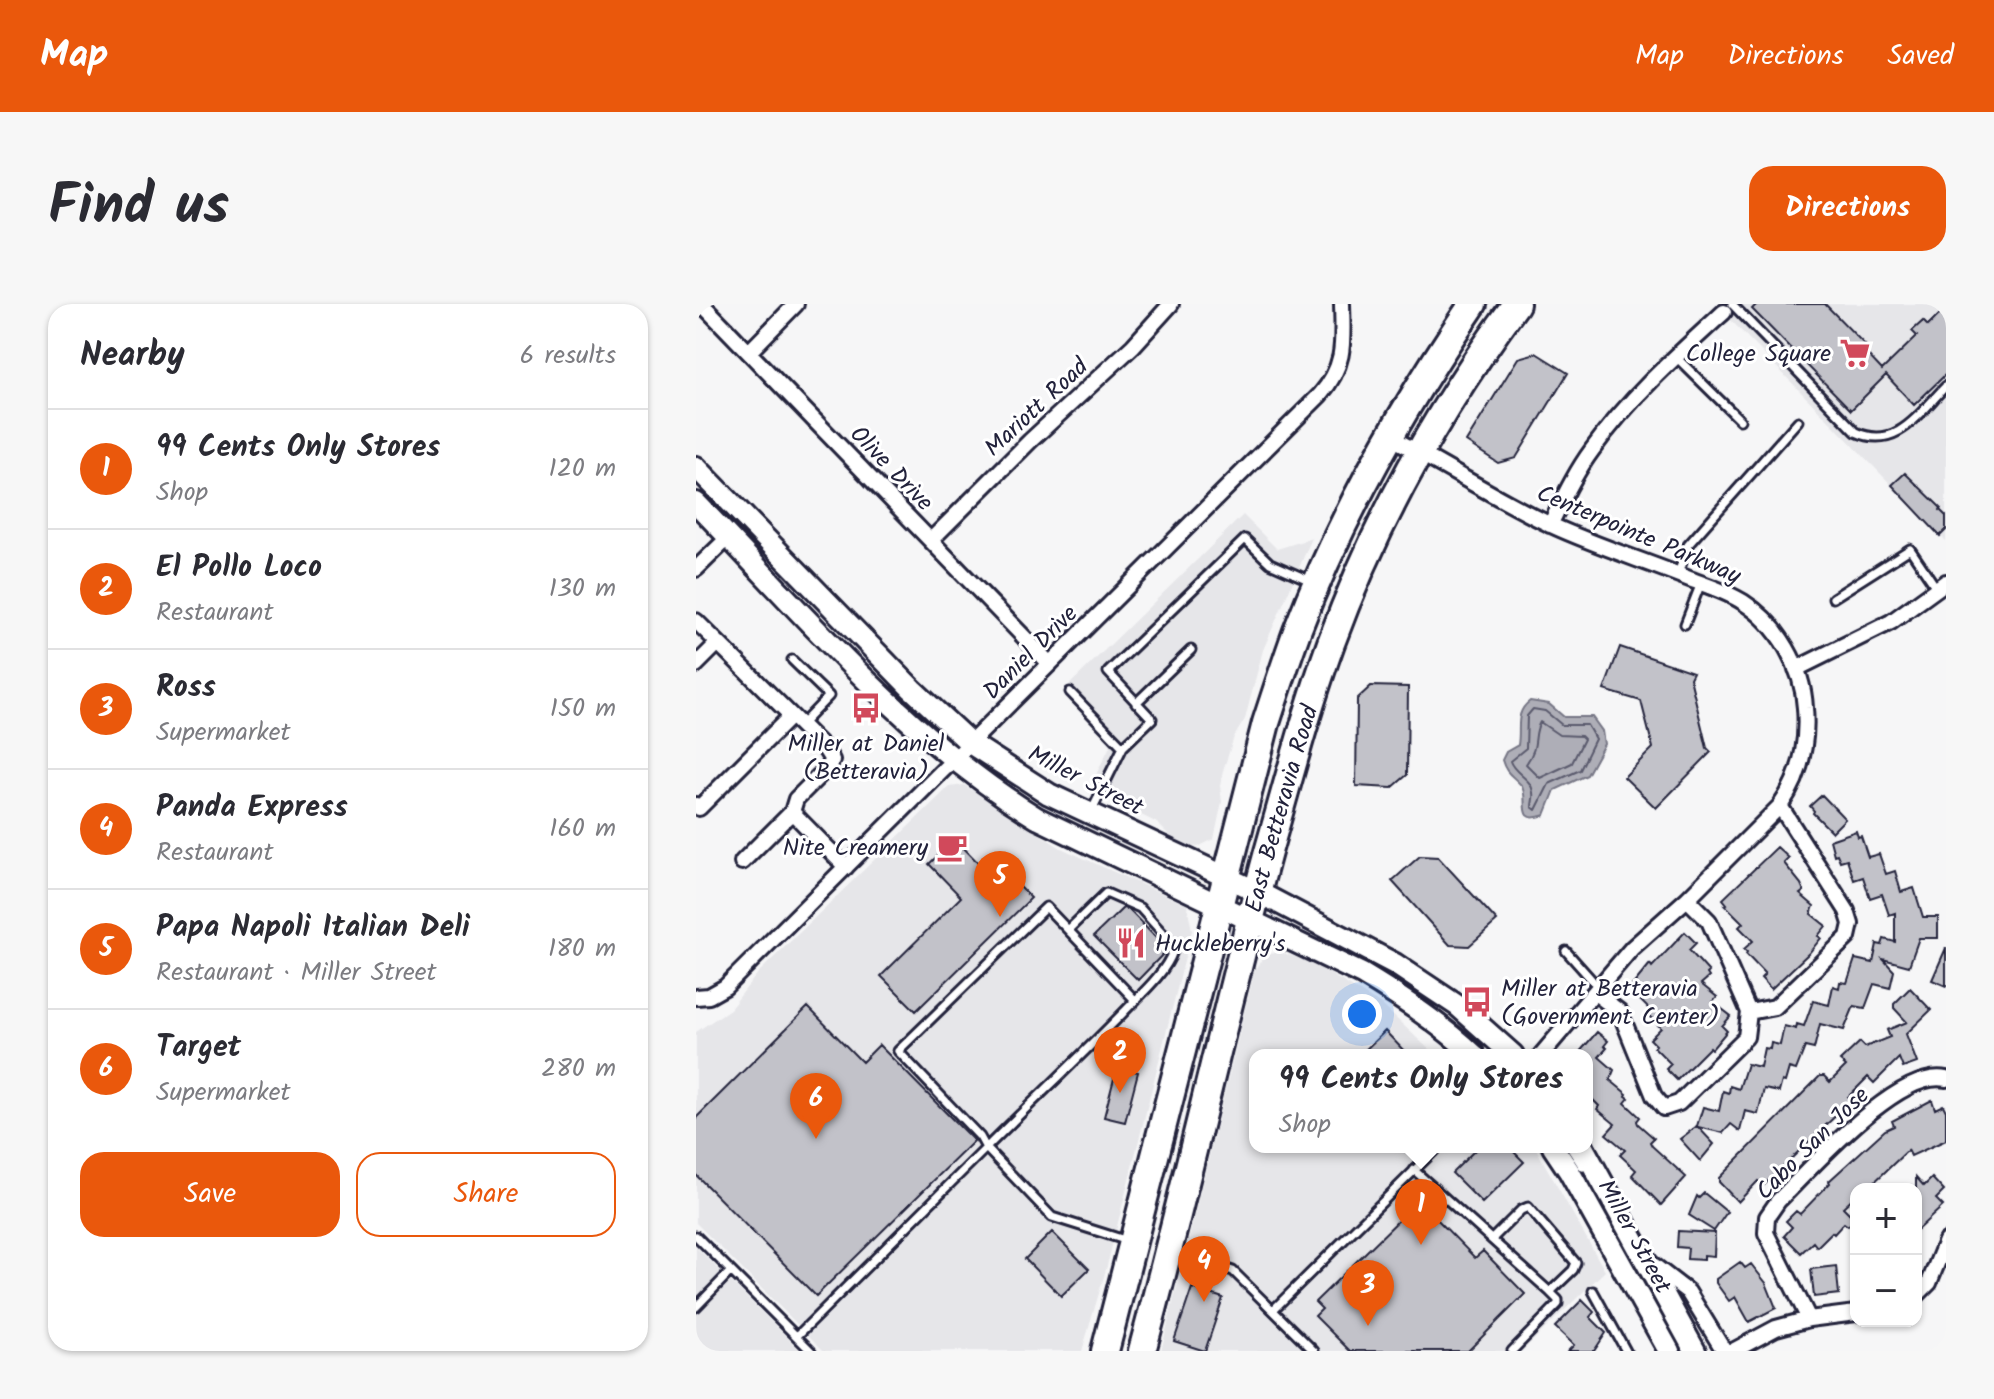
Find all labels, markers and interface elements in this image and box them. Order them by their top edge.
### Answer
text: Map [40,26,109,86]
text: Map [1635,34,1684,79]
text: Directions [1728,34,1844,79]
text: Saved [1888,34,1954,79]
text: Find us [48,163,229,253]
button: Directions [1749,166,1946,251]
text: Nearby [80,329,185,383]
text: 6 results [520,335,616,377]
place label: College Square [1686,335,1831,374]
supermarket icon: College Square [1838,336,1872,370]
street label: Mariott Road [976,348,1099,467]
street label: Olive Drive [840,417,942,521]
text: 99 Cents Only Stores [156,424,440,472]
text: 1 [102,448,110,490]
text: 120 m [549,448,616,490]
text: Shop [156,472,208,514]
street label: Centerpointe Parkway [1530,475,1747,596]
text: El Pollo Loco [156,544,322,592]
text: 2 [98,568,114,610]
text: 130 m [549,568,616,610]
text: Restaurant [156,592,273,634]
street label: Daniel Drive [974,596,1088,710]
text: Ross [156,664,216,712]
text: 3 [99,688,113,730]
text: 150 m [550,688,616,730]
bus stop icon: Miller at Daniel (Betteravia) [849,691,883,725]
street label: East Betteravia Road [1235,699,1330,917]
text: Supermarket [156,712,291,754]
place label: Miller at Daniel (Betteravia) [788,725,945,792]
street label: Miller Street [1020,735,1151,828]
text: Panda Express [156,784,348,832]
text: 4 [99,808,113,850]
text: 160 m [549,808,616,850]
place label: Nite Creamery [783,829,929,868]
cafe icon: Nite Creamery [935,830,969,864]
text: Restaurant [156,832,273,874]
pin: 5 [974,851,1026,917]
text: Papa Napoli Italian Deli [156,904,470,952]
place label: Huckleberry's [1155,925,1286,964]
restaurant icon: Huckleberry's [1114,926,1148,960]
text: 5 [99,928,113,970]
text: 180 m [548,928,616,970]
text: Restaurant · Miller Street [156,952,437,994]
place label: Miller at Betteravia (Government Center) [1501,970,1720,1037]
bus stop icon: Miller at Betteravia (Government Center) [1460,985,1494,1019]
your location [1342,994,1382,1034]
text: Target [156,1024,241,1072]
pin: 2 [1094,1027,1146,1093]
text: 6 [99,1048,113,1090]
text: 280 m [541,1048,616,1090]
popup [1249,1049,1593,1153]
text: 99 Cents Only Stores [1279,1056,1563,1104]
text: Supermarket [156,1072,291,1114]
pin: 6 [790,1073,842,1139]
street label: Cabo San Jose [1747,1078,1879,1210]
text: Shop [1279,1104,1331,1146]
button: Save [80,1152,340,1237]
button: Share [356,1152,616,1237]
street label: Miller Street [1586,1172,1682,1302]
pin: 1 [1395,1179,1447,1245]
map controls [1850,1183,1922,1327]
button: + [1850,1183,1922,1255]
pin: 4 [1178,1236,1230,1302]
button: − [1850,1255,1922,1327]
pin: 3 [1342,1260,1394,1326]

